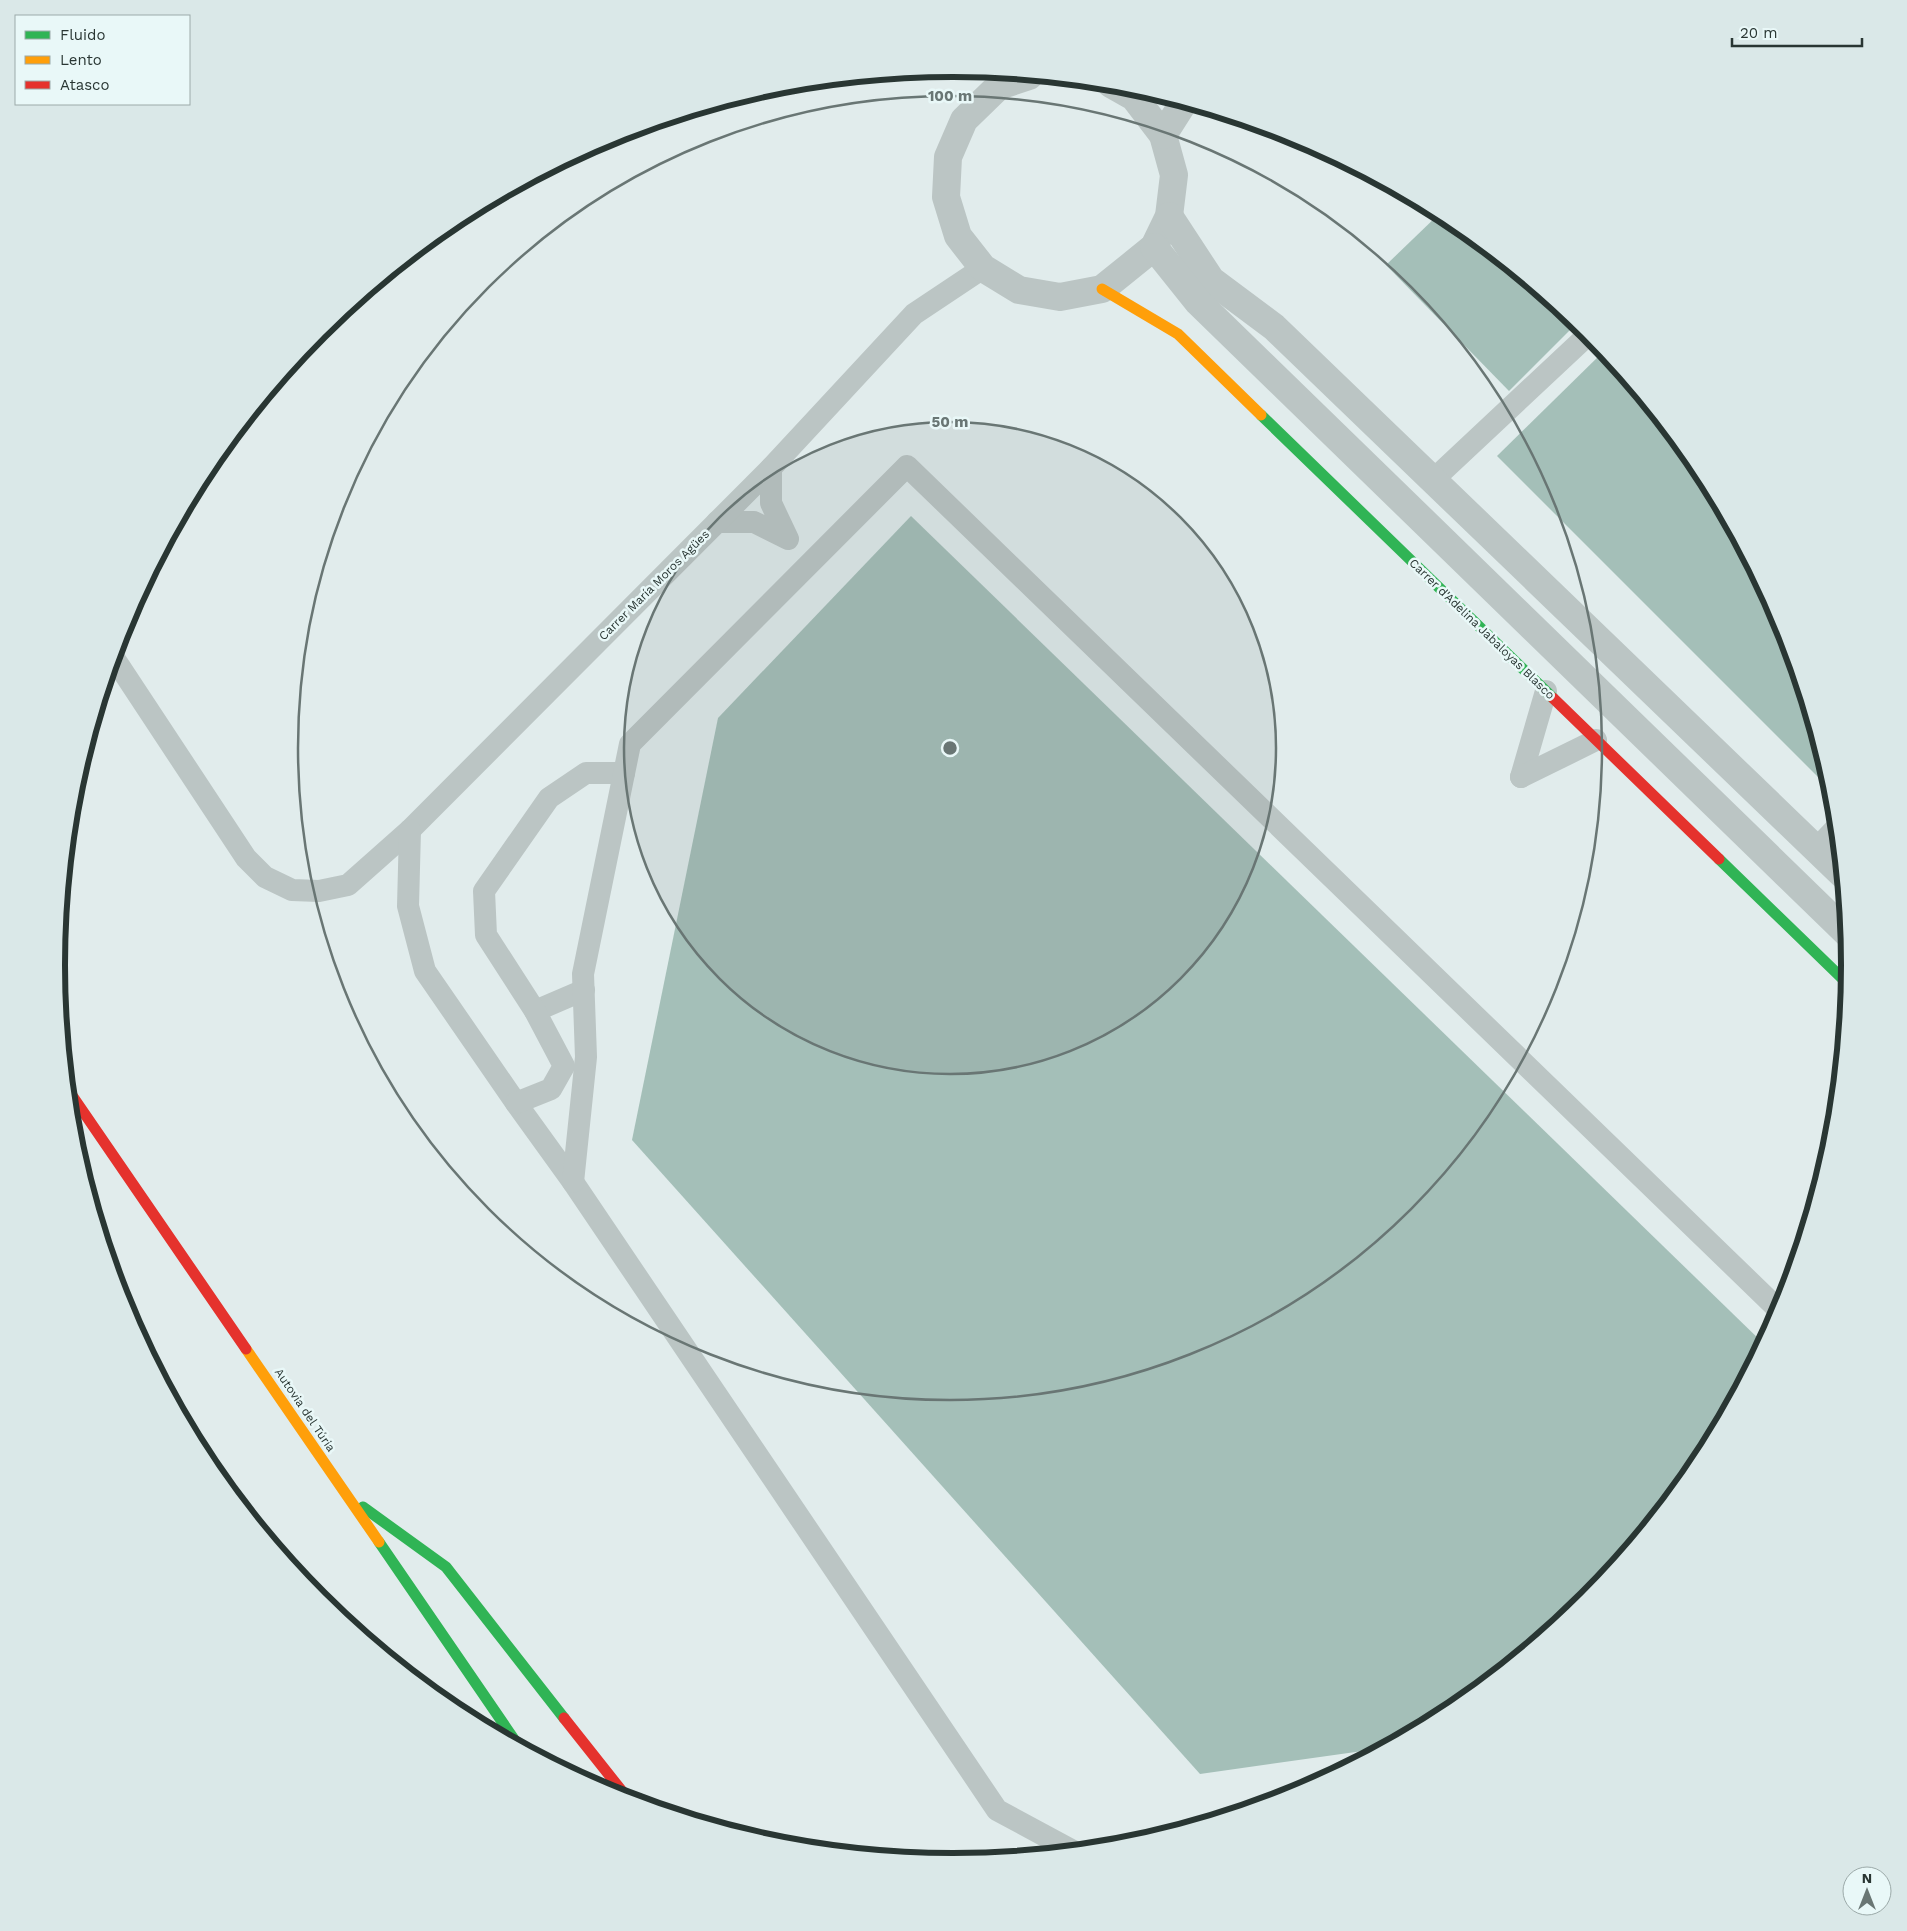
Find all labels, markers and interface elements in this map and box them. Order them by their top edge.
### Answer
legend [15,15,190,105]
scale bar [1732,15,1862,47]
text: 20 m [1740,24,1778,42]
text: Fluido [60,26,105,44]
text: Lento [60,51,102,69]
text: Atasco [60,76,109,94]
text: 100 m [928,87,972,105]
text: 50 m [932,413,968,431]
street label: Carrer María Moros Agües [596,527,712,643]
street label: Carrer d'Adelina Jabaloyas Blasco [1406,556,1558,702]
centre of rings [941,739,959,757]
street label: Autovia del Túria [272,1366,338,1455]
north arrow [1842,1866,1892,1916]
text: N [1862,1870,1872,1886]

